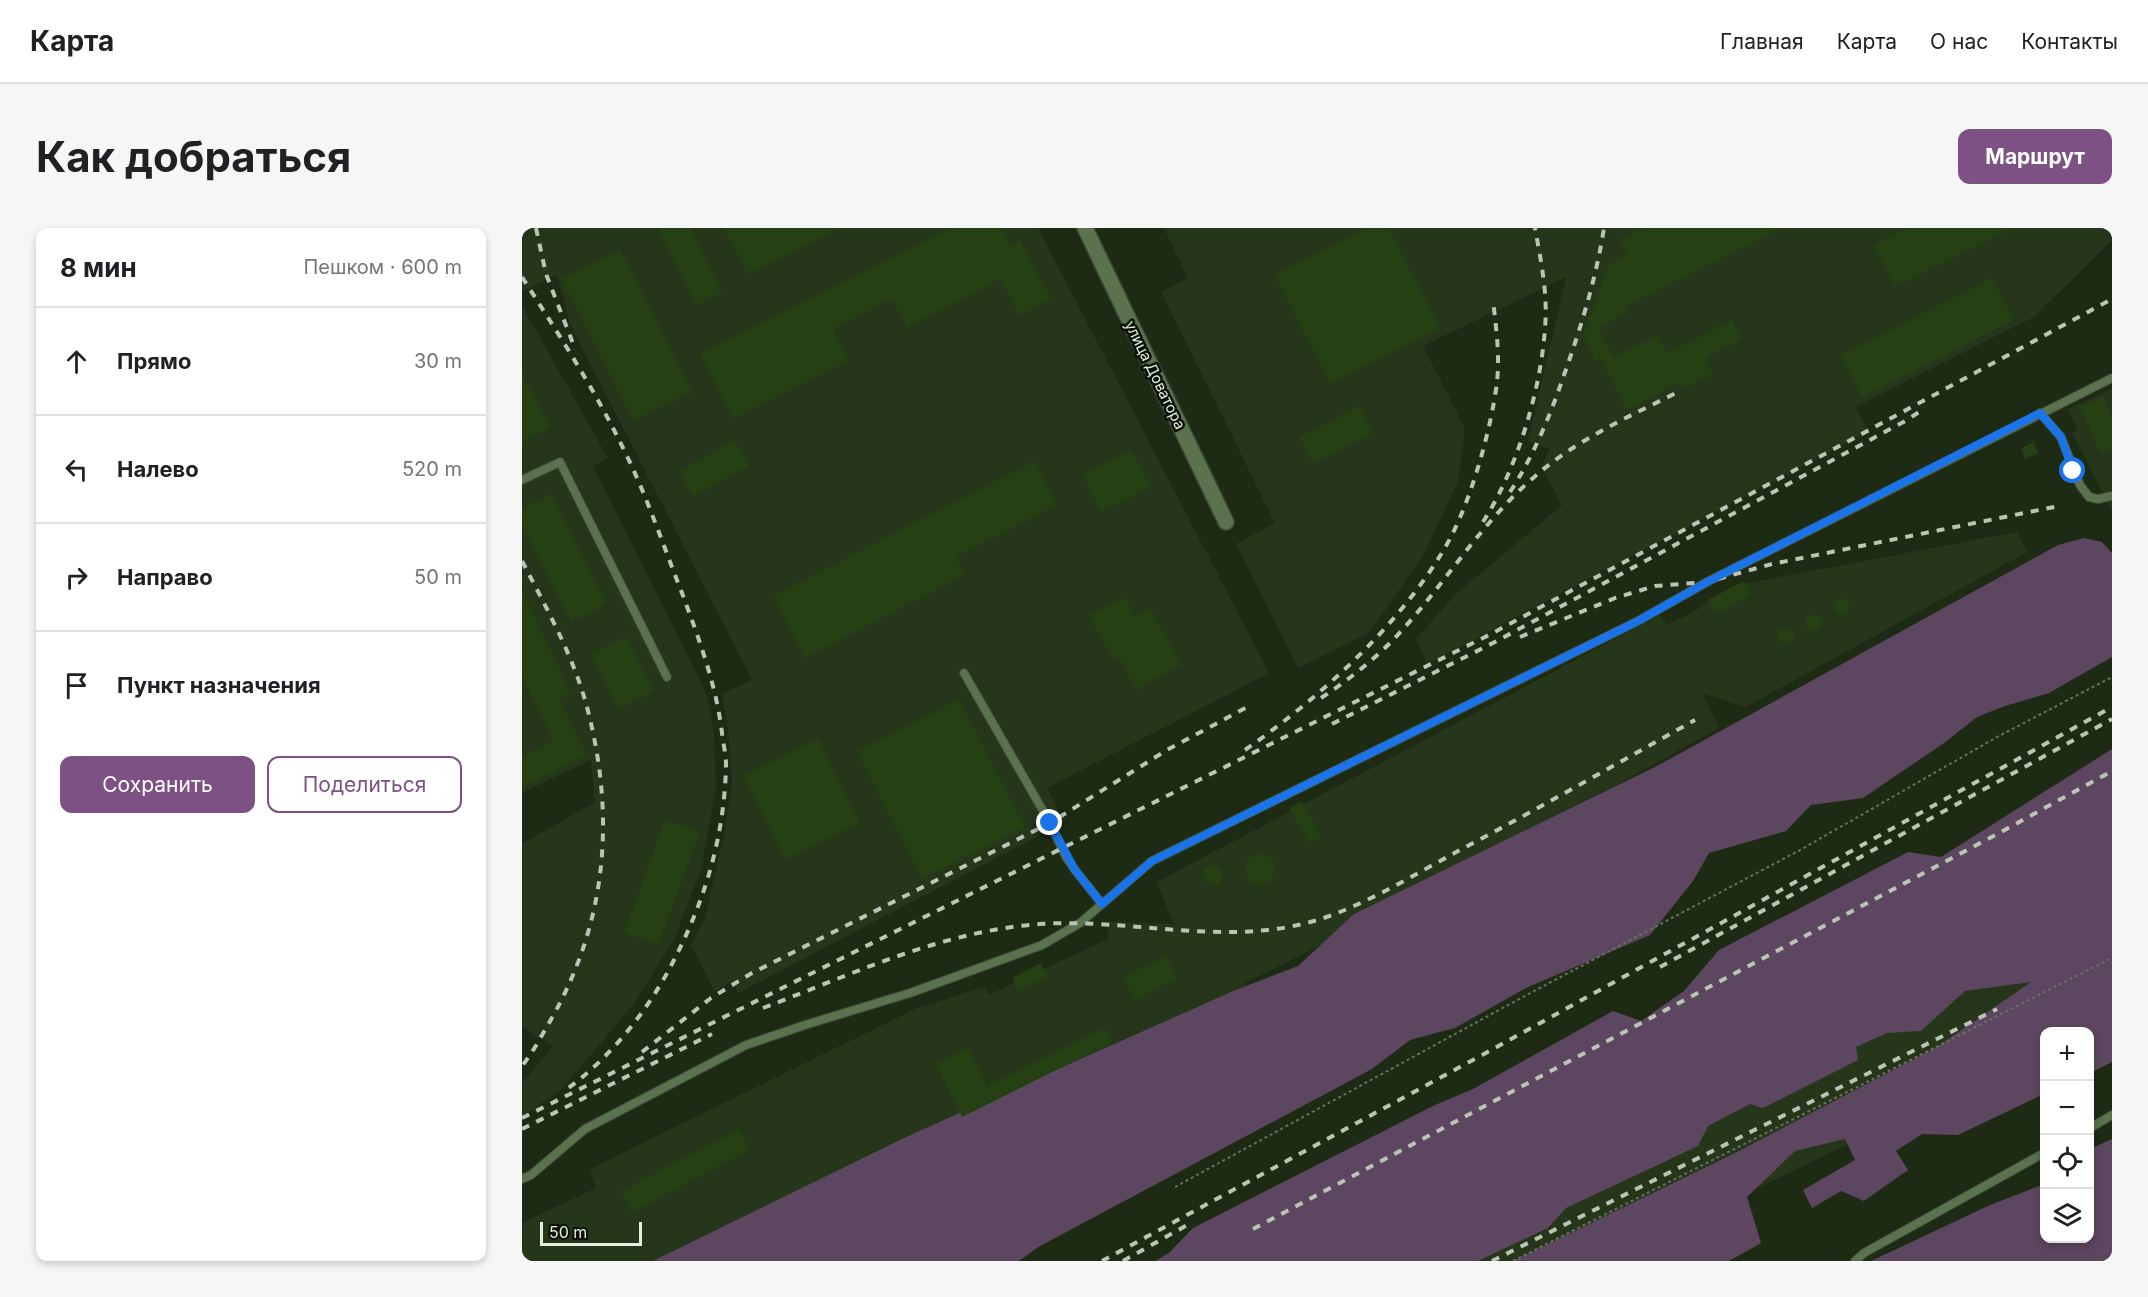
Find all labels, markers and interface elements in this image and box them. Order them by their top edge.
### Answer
text: Карта [30,24,114,58]
text: Главная [1720,29,1804,54]
text: Карта [1837,29,1897,54]
text: О нас [1930,29,1988,54]
text: Контакты [2021,29,2118,54]
button: Маршрут [1958,129,2112,184]
text: Как добраться [36,131,351,182]
text: 8 мин [60,252,137,283]
text: Пешком · 600 m [303,255,462,279]
street label: улица Доватора [1121,317,1190,432]
icon: ahead [60,345,93,378]
text: Прямо [117,348,191,374]
text: 30 m [414,349,462,373]
icon: left [60,453,93,486]
text: Налево [117,456,199,482]
text: 520 m [402,457,462,481]
route start [2059,457,2085,483]
icon: right [60,561,93,594]
text: Направо [117,564,213,590]
text: 50 m [414,565,462,589]
icon: arrive [60,669,93,702]
text: Пункт назначения [117,672,321,698]
button: Сохранить [60,756,255,813]
button: Поделиться [267,756,462,813]
route end [1036,809,1062,835]
map controls [2040,1027,2094,1243]
button: + [2040,1027,2094,1081]
button: − [2040,1081,2094,1135]
button: locate [2040,1135,2094,1189]
button: layers [2040,1189,2094,1243]
scale bar [540,1219,642,1246]
text: 50 m [549,1222,587,1242]

